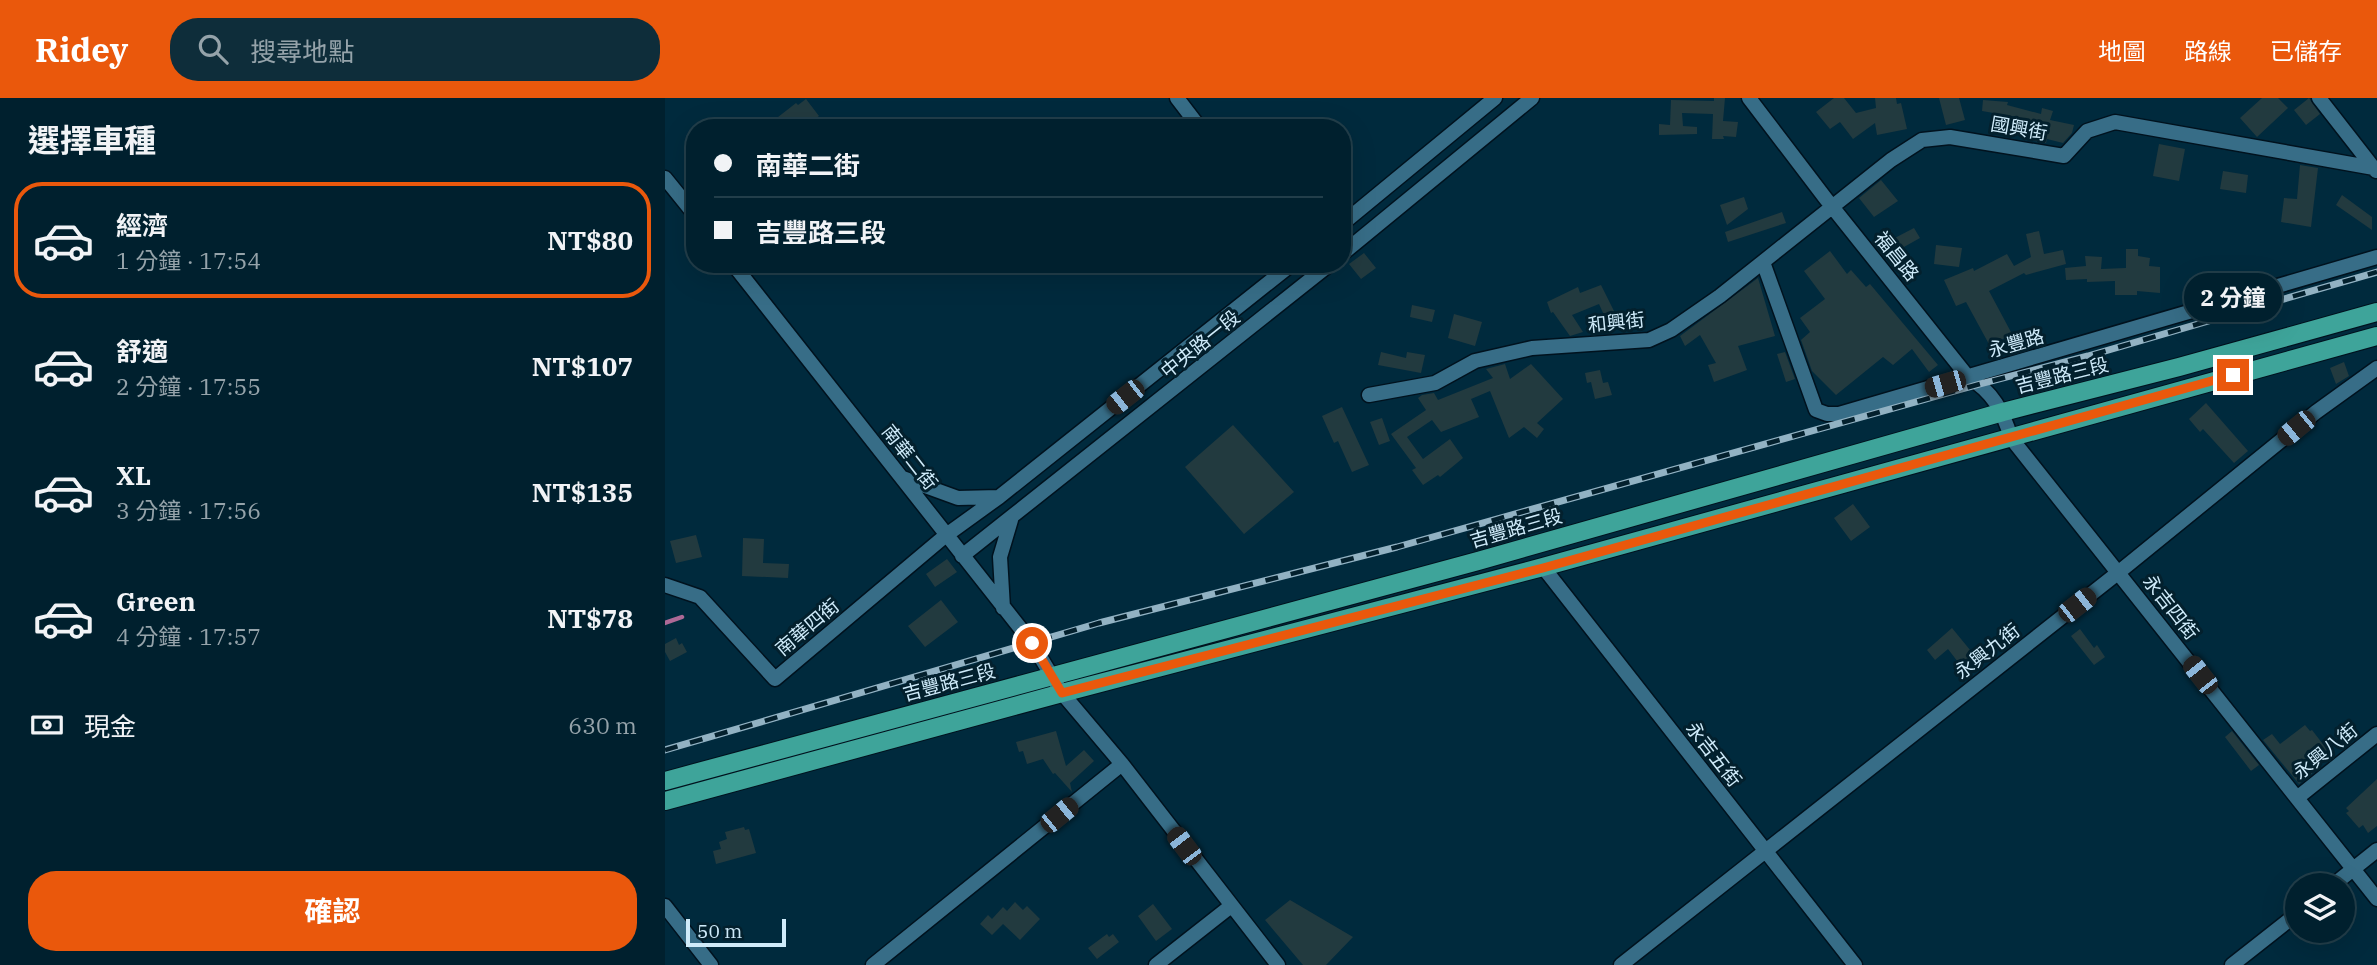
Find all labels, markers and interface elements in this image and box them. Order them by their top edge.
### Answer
search box [170,18,660,81]
text: Ridey [35,28,128,71]
icon: search [194,30,232,68]
text: 搜尋地點 [250,34,354,68]
text: 地圖 [2098,35,2146,67]
text: 路線 [2184,35,2232,67]
text: 已儲存 [2270,35,2342,67]
street label: 國興街 [1989,111,2049,145]
text: 選擇車種 [28,119,156,161]
text: 南華二街 [756,148,860,182]
text: 經濟 [116,208,168,242]
icon: car [32,209,95,272]
text: 吉豐路三段 [756,215,886,249]
text: NT$80 [547,223,633,257]
street label: 福昌路 [1870,226,1924,286]
text: 1 分鐘 · 17:54 [116,245,261,275]
callout: 2 分鐘 [2184,274,2282,322]
text: 2 分鐘 [2200,282,2266,312]
street label: 中央路一段 [1156,305,1244,383]
street label: 和興街 [1586,307,1646,337]
street label: 永豐路 [1985,324,2047,362]
text: 舒適 [116,334,168,368]
icon: car [32,335,95,398]
text: NT$107 [532,349,633,383]
street label: 吉豐路三段 [2013,352,2111,398]
route end [2217,359,2249,391]
car [1922,368,1969,400]
text: 2 分鐘 · 17:55 [116,371,261,401]
car [1102,376,1149,418]
car [2274,407,2319,449]
street label: 南華二街 [877,420,943,494]
text: XL [116,458,151,492]
icon: car [32,461,95,524]
text: NT$135 [532,475,633,509]
text: 3 分鐘 · 17:56 [116,495,261,525]
street label: 吉豐路三段 [1467,503,1565,553]
street label: 永吉四街 [2138,570,2204,644]
text: Green [116,584,196,618]
car [2054,584,2101,626]
icon: car [32,587,95,650]
street label: 南華四街 [770,593,844,661]
text: NT$78 [547,601,633,635]
street label: 永興九街 [1950,618,2024,684]
text: 4 分鐘 · 17:57 [116,621,261,651]
route start [1016,627,1048,659]
car [2179,652,2222,698]
street label: 吉豐路三段 [900,658,998,706]
icon: cash [28,706,66,744]
text: 現金 [84,709,136,743]
text: 630 m [568,710,637,740]
street label: 永吉五街 [1681,717,1747,791]
street label: 永興八街 [2288,718,2362,784]
car [1037,794,1082,836]
car [1163,823,1206,869]
button: 確認 [28,871,637,951]
map controls [2285,873,2355,943]
button: layers [2285,873,2355,943]
scale bar [686,916,786,948]
text: 50 m [697,919,742,943]

